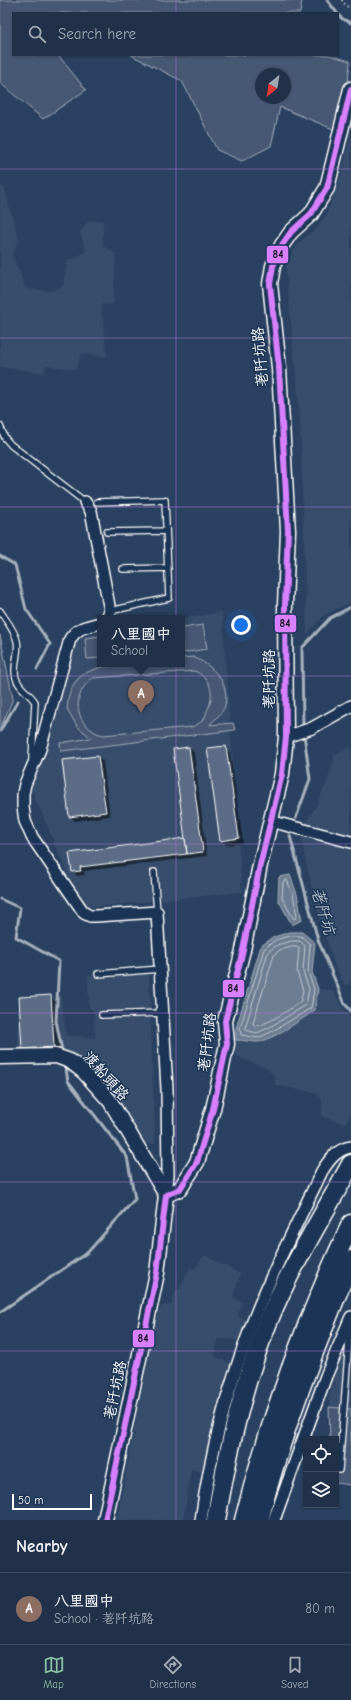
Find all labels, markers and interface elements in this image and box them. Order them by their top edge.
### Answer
search box [12,12,339,56]
icon: search [26,23,48,45]
text: Search here [58,25,136,43]
north arrow [255,68,291,104]
line badge: 84 [266,245,289,264]
text: 84 [273,248,283,261]
street label: 荖阡坑路 [248,326,272,388]
line badge: 84 [274,614,297,633]
popup [97,615,185,667]
your location [231,615,251,635]
text: 84 [280,617,290,630]
text: 八里國中 [111,625,171,643]
text: School [111,643,148,658]
street label: 荖阡坑路 [260,649,278,709]
pin: A [128,680,154,713]
water label: 荖阡坑 [308,885,339,938]
line badge: 84 [222,979,245,998]
text: 84 [228,982,238,995]
street label: 荖阡坑路 [194,1011,220,1073]
street label: 渡船頭路 [79,1048,133,1104]
line badge: 84 [132,1329,155,1348]
text: 84 [138,1332,148,1345]
street label: 荖阡坑路 [100,1359,130,1421]
map controls [303,1436,339,1508]
button: locate [303,1436,339,1472]
button: layers [303,1472,339,1508]
scale bar [12,1492,92,1511]
text: 50 m [18,1494,43,1507]
text: Nearby [16,1537,67,1556]
text: 八里國中 [54,1592,114,1610]
text: A [25,1601,33,1616]
text: 80 m [305,1601,335,1616]
text: School · 荖阡坑路 [54,1611,154,1626]
tab: Map [43,1654,65,1691]
tab: Directions [150,1654,196,1691]
tab: Saved [281,1654,308,1691]

